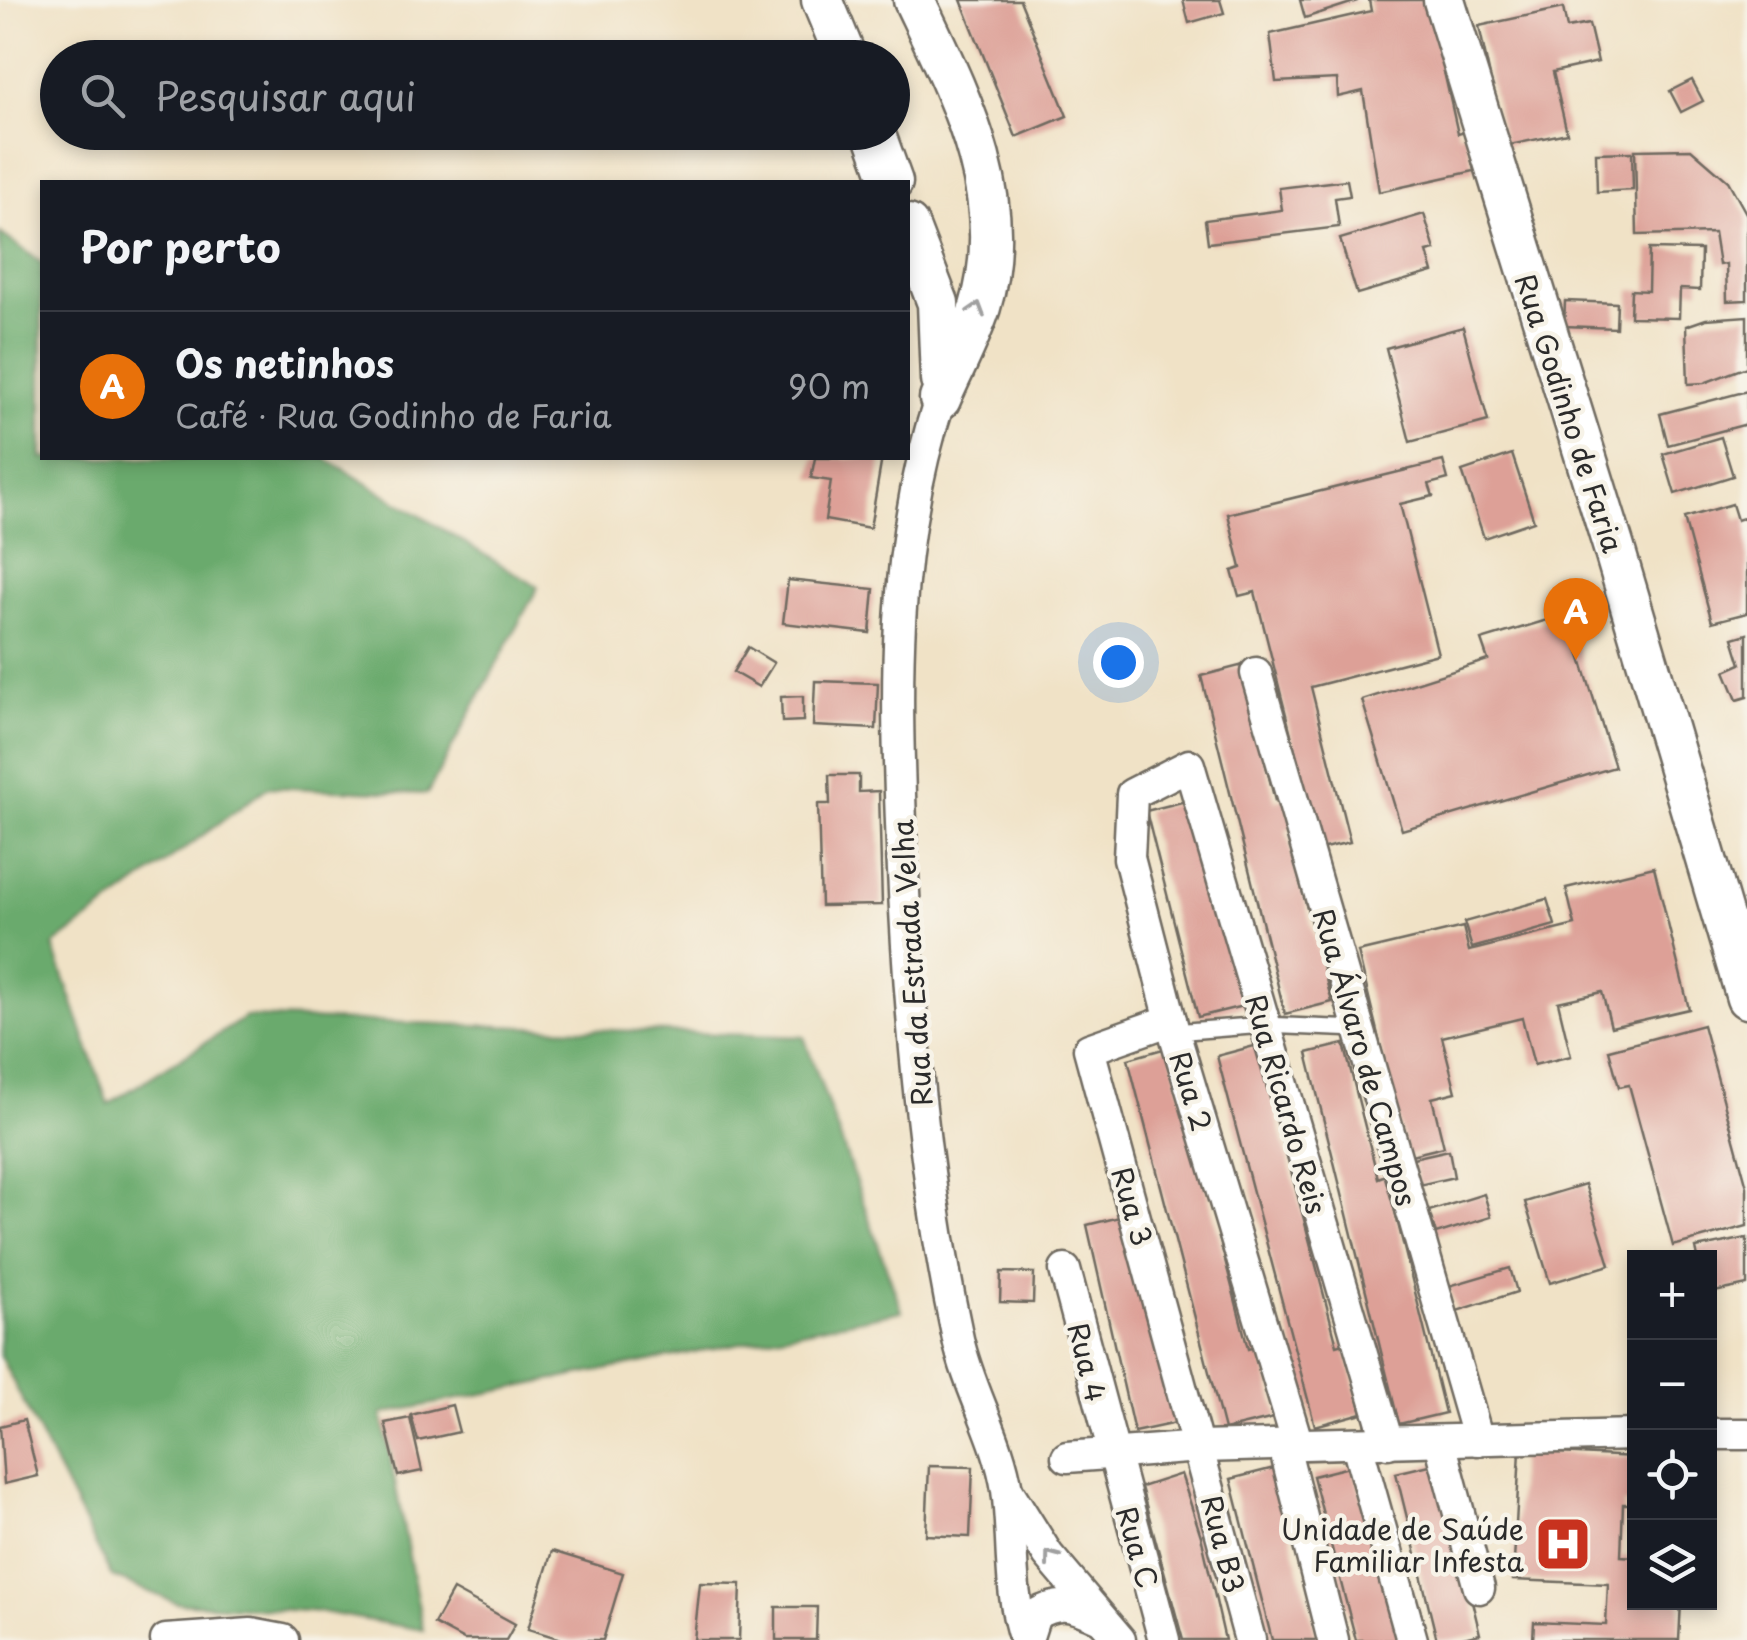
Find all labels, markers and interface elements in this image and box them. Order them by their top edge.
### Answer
search box [40,40,910,150]
text: Pesquisar aqui [155,67,416,124]
icon: search [75,68,130,123]
text: Por perto [80,214,281,277]
street label: Rua Godinho de Faria [1505,268,1635,558]
one-way arrow [965,301,986,318]
text: Os netinhos [175,334,394,391]
text: A [100,362,125,410]
text: 90 m [788,362,870,410]
text: Café · Rua Godinho de Faria [175,391,612,439]
pin: A [1544,578,1608,660]
your location [1093,637,1144,688]
street label: Rua da Estrada Velha [880,818,942,1108]
street label: Rua Álvaro de Campos [1303,903,1429,1211]
street label: Rua Ricardo Reis [1235,989,1339,1219]
street label: Rua 2 [1160,1046,1224,1136]
street label: Rua 3 [1101,1162,1165,1250]
map controls [1627,1250,1717,1610]
button: + [1627,1250,1717,1340]
street label: Rua 4 [1057,1318,1119,1406]
button: − [1627,1340,1717,1430]
button: locate [1627,1430,1717,1520]
street label: Rua B3 [1191,1491,1257,1597]
street label: Rua C [1106,1501,1170,1593]
place label: Unidade de Saúde Familiar Infesta [1281,1507,1525,1582]
hospital icon: Unidade de Saúde Familiar Infesta [1533,1514,1593,1574]
button: layers [1627,1520,1717,1610]
one-way arrow [1045,1550,1063,1568]

